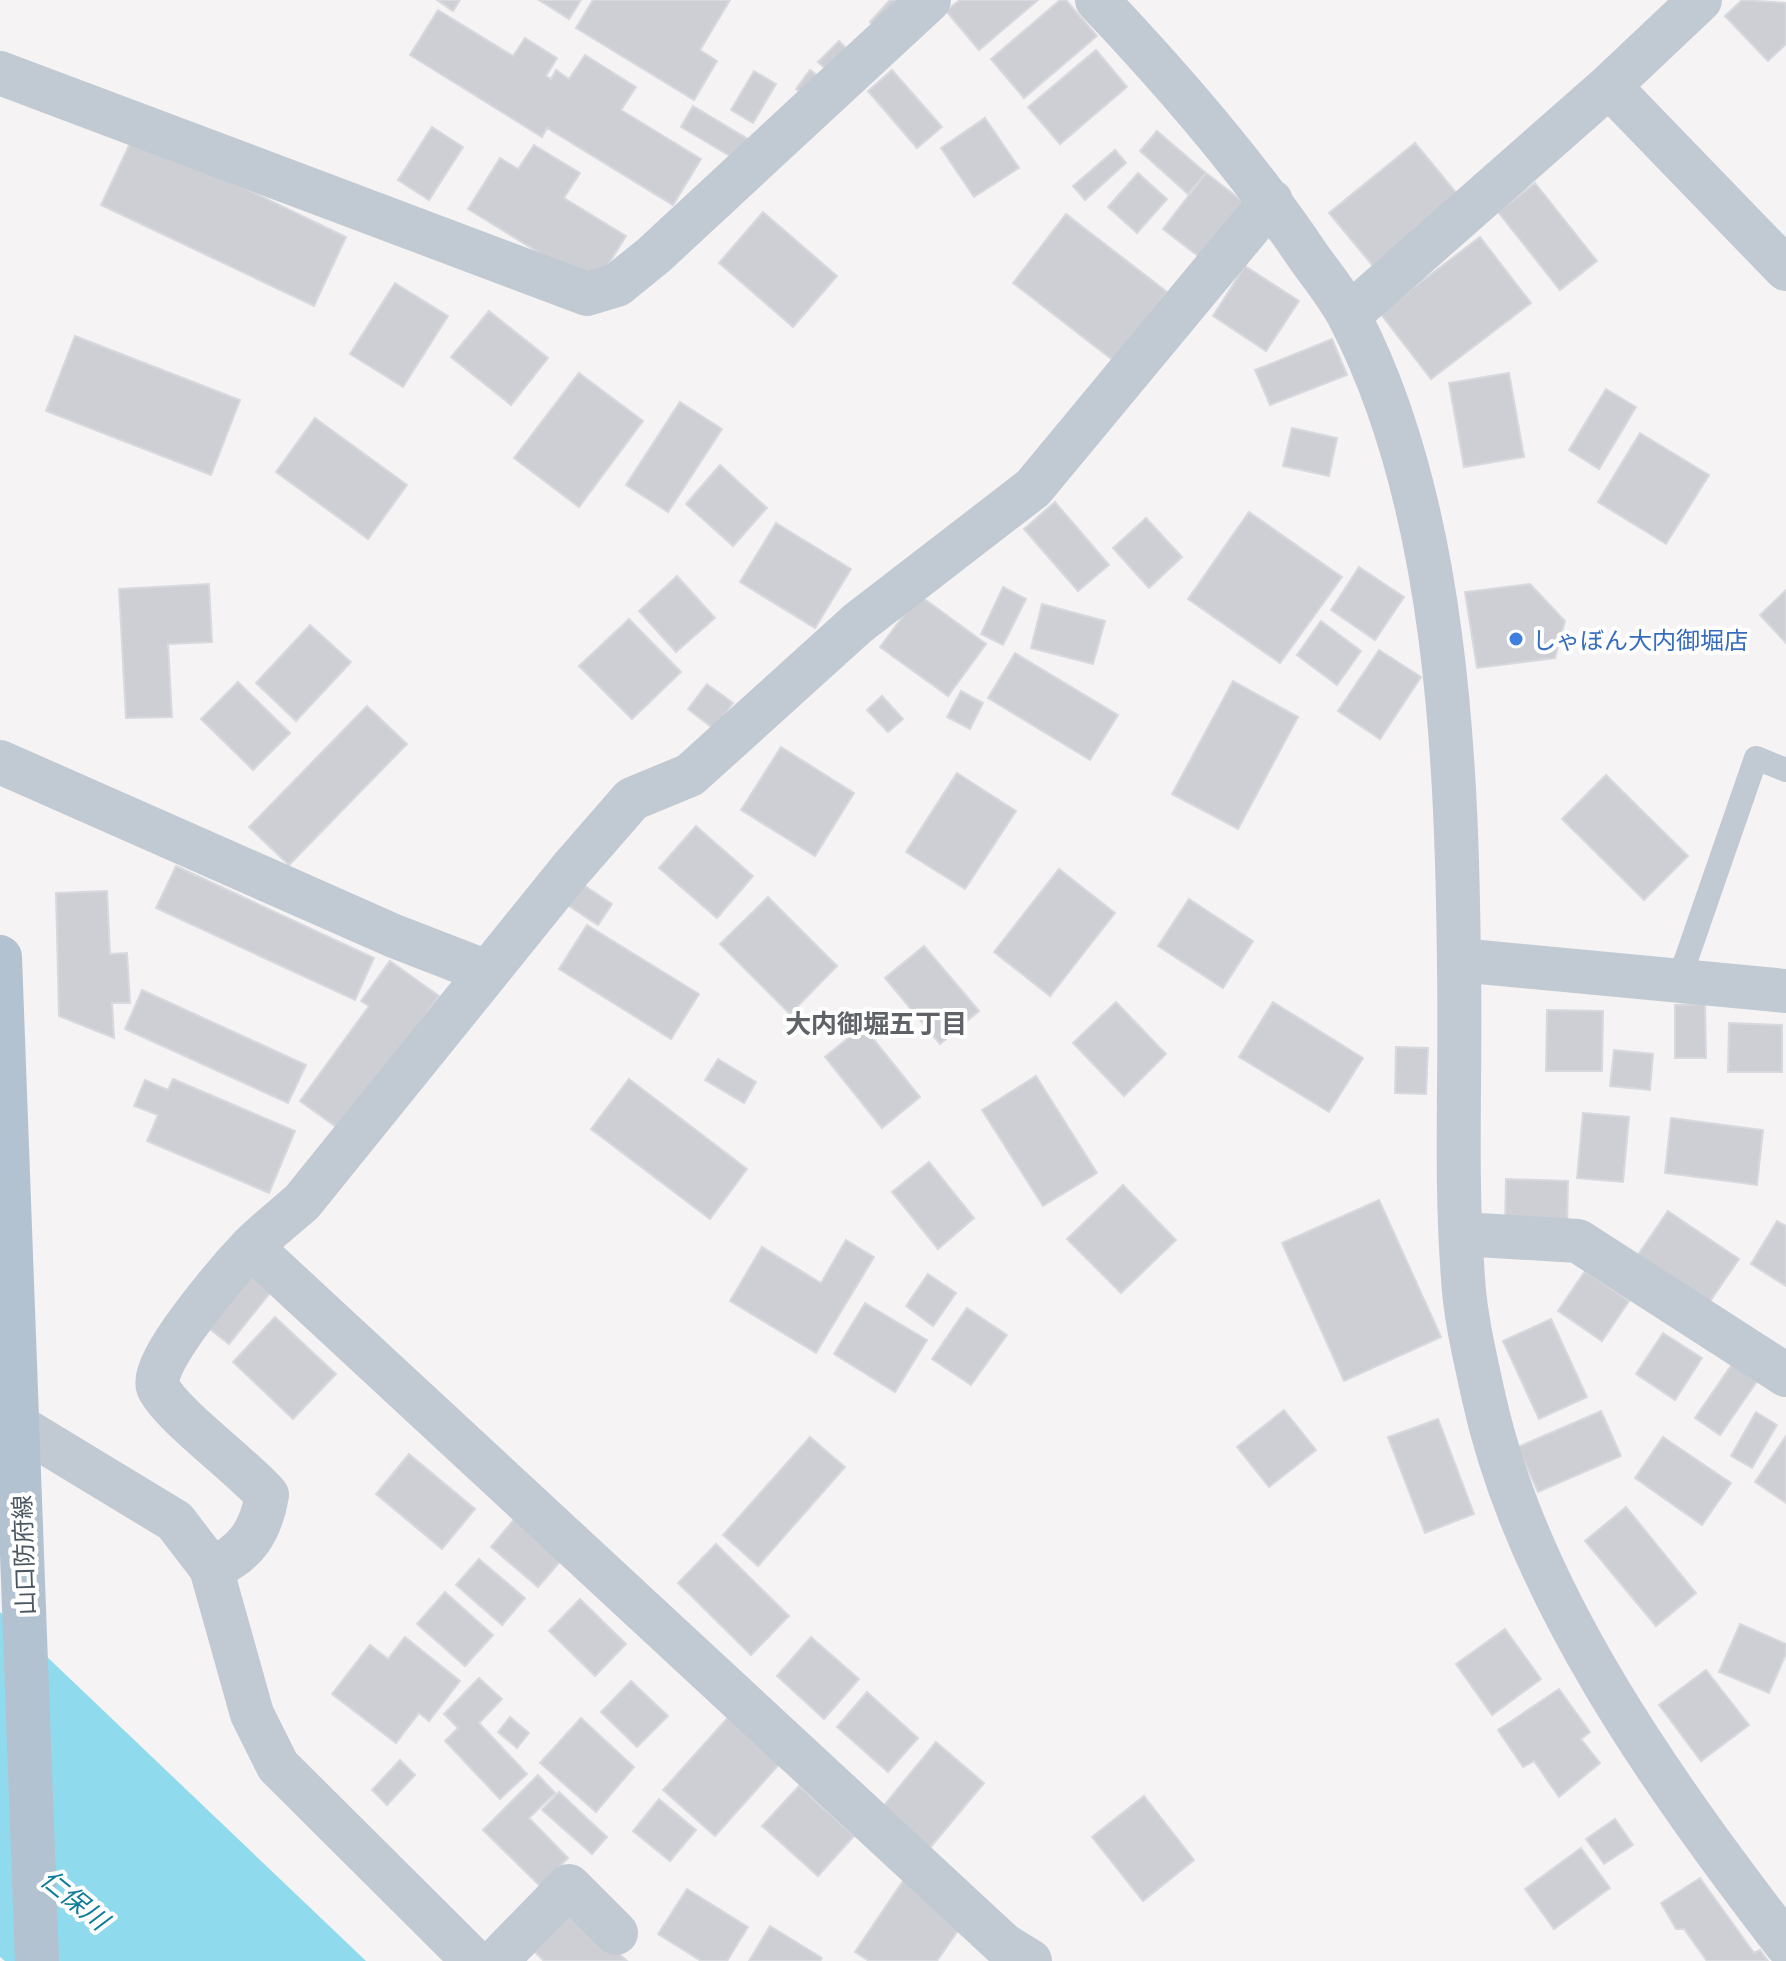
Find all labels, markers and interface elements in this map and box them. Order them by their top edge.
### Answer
place label: しゃぼん大内御堀店 [1532,623,1748,656]
marker: しゃぼん大内御堀店 [1507,630,1525,648]
district label: 大内御堀五丁目 [785,1005,967,1041]
street label: 山口防府線 [4,1494,42,1616]
water label: 仁保川 [33,1860,119,1939]

